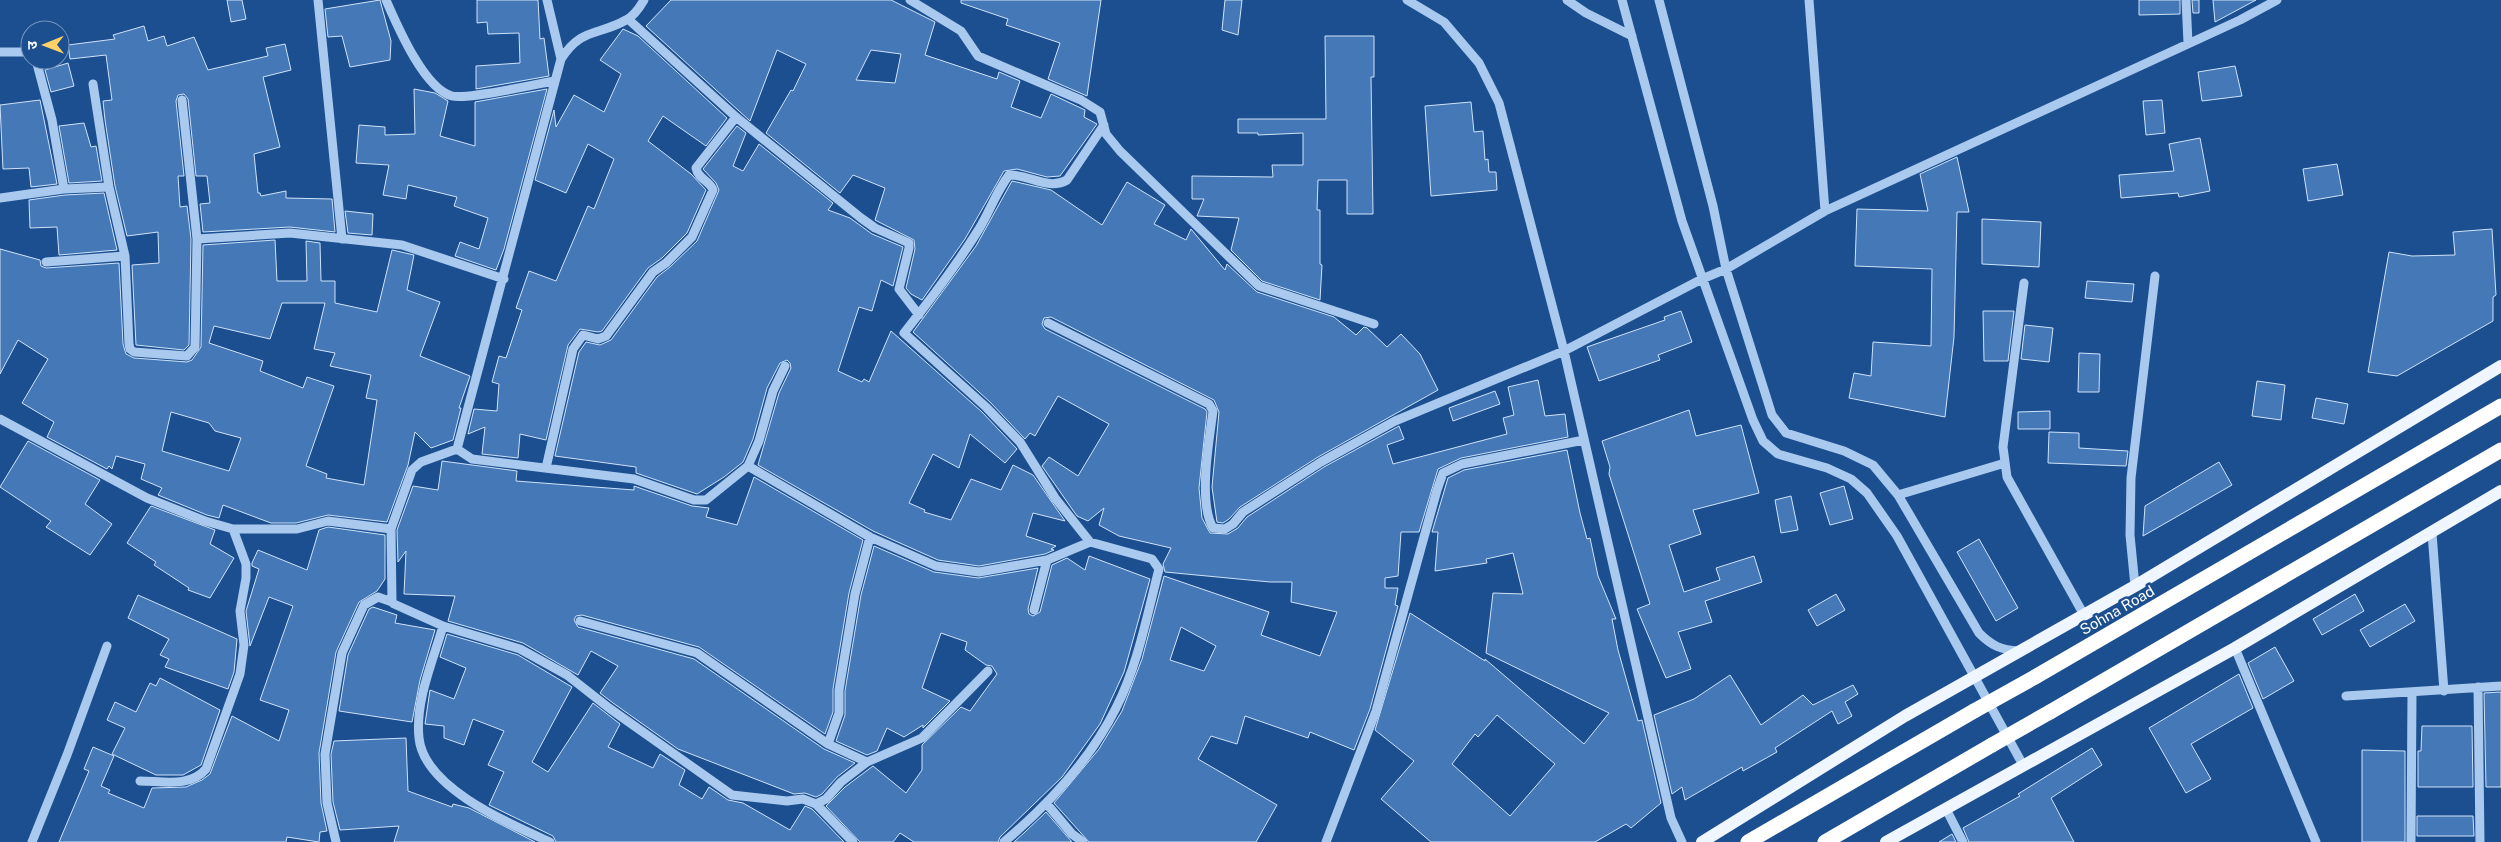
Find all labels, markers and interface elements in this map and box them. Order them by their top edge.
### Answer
north arrow [20,20,70,70]
text: उ [24,40,40,49]
street label: Sohna Road [2077,582,2157,638]

